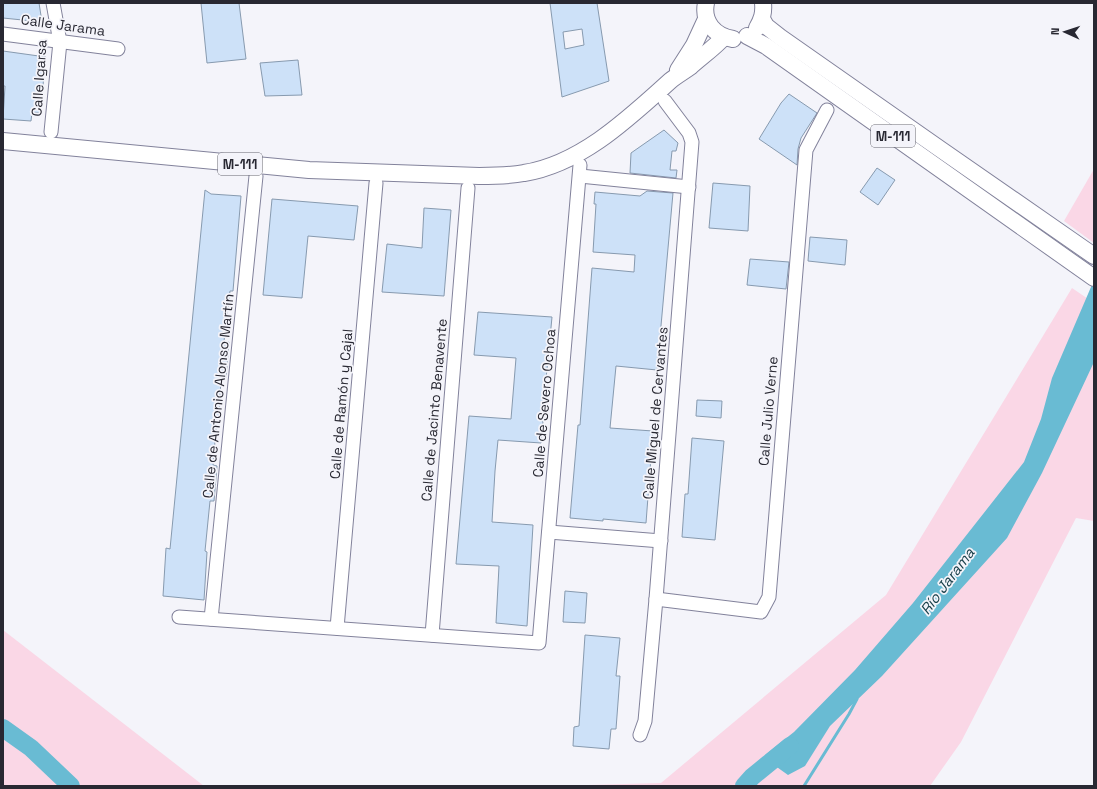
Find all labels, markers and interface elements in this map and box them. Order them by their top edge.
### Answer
street label: Calle Jarama [20,10,106,40]
north arrow [1045,12,1085,52]
text: N [1048,27,1062,36]
street label: Calle Igarsa [27,39,51,117]
road number: M-111 [871,125,915,147]
road number: M-111 [218,153,262,175]
street label: Calle de Antonio Alonso Martín [198,293,238,499]
street label: Calle de Jacinto Benavente [417,318,451,502]
street label: Calle Miguel de Cervantes [638,326,672,500]
street label: Calle de Ramón y Cajal [325,328,357,480]
street label: Calle de Severo Ochoa [529,328,559,478]
street label: Calle Julio Verne [754,356,782,466]
water label: Río Jarama [916,543,979,618]

